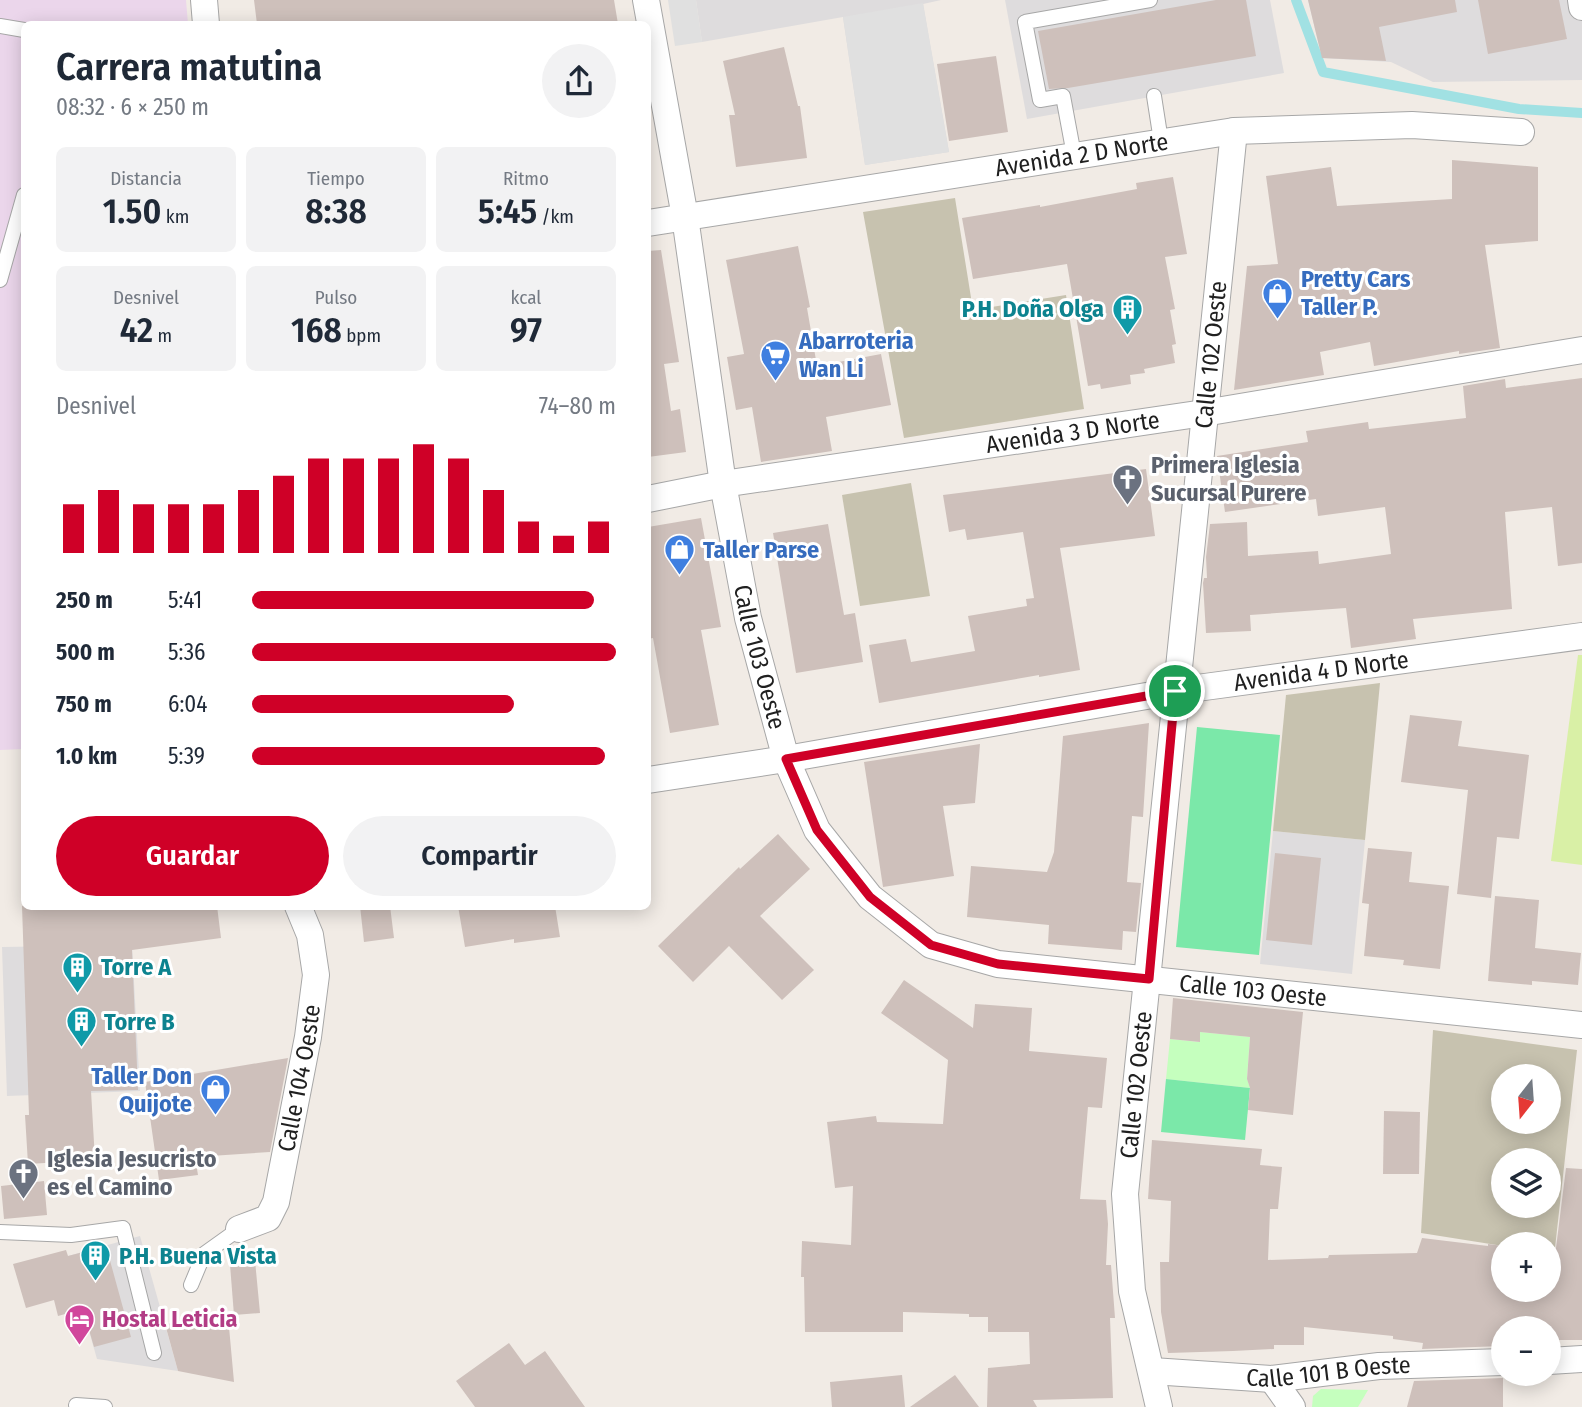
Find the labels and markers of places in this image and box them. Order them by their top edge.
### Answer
place label: Pretty Cars Taller P. [1301,265,1411,321]
shop icon: Pretty Cars Taller P. [1261,276,1295,320]
building icon: P.H. Doña Olga [1110,292,1144,336]
place label: P.H. Doña Olga [962,295,1104,323]
place label: Abarroteria Wan Li [798,327,914,383]
supermarket icon: Abarroteria Wan Li [759,338,793,382]
place label: Primera Iglesia Sucursal Purere [1151,451,1306,507]
church icon: Primera Iglesia Sucursal Purere [1111,462,1145,506]
shop icon: Taller Parse [663,533,697,577]
place label: Taller Parse [703,536,819,564]
pin [1145,661,1205,721]
building icon: Torre A [61,950,95,994]
place label: Torre A [101,953,172,981]
building icon: Torre B [64,1005,98,1049]
place label: Torre B [104,1008,175,1036]
place label: Taller Don Quijote [91,1062,192,1118]
shop icon: Taller Don Quijote [198,1073,232,1117]
place label: Iglesia Jesucristo es el Camino [47,1145,217,1201]
church icon: Iglesia Jesucristo es el Camino [7,1156,41,1200]
building icon: P.H. Buena Vista [79,1239,113,1283]
place label: P.H. Buena Vista [119,1242,277,1270]
hotel icon: Hostal Leticia [62,1302,96,1346]
place label: Hostal Leticia [102,1305,237,1333]

